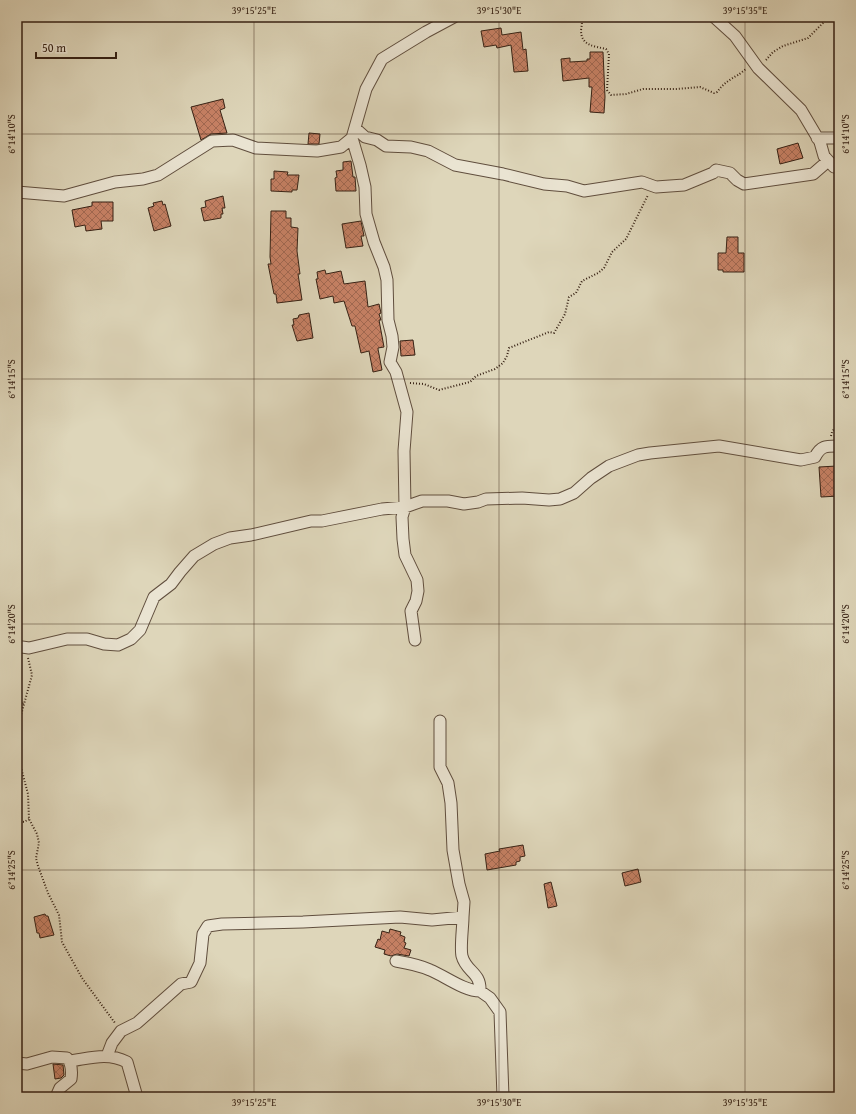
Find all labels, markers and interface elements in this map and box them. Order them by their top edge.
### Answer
text: 39°15'25"E [232,3,276,18]
text: 39°15'30"E [477,3,521,18]
text: 39°15'35"E [723,3,767,18]
scale bar [36,34,116,60]
text: 50 m [42,39,66,56]
text: 6°14'10"S [4,114,19,154]
text: 6°14'10"S [838,114,853,154]
text: 6°14'15"S [4,359,19,399]
text: 6°14'15"S [838,359,853,399]
text: 6°14'20"S [4,604,19,644]
text: 6°14'20"S [838,604,853,644]
text: 6°14'25"S [4,850,19,890]
text: 6°14'25"S [838,850,853,890]
text: 39°15'25"E [232,1095,276,1110]
text: 39°15'30"E [477,1095,521,1110]
text: 39°15'35"E [723,1095,767,1110]

